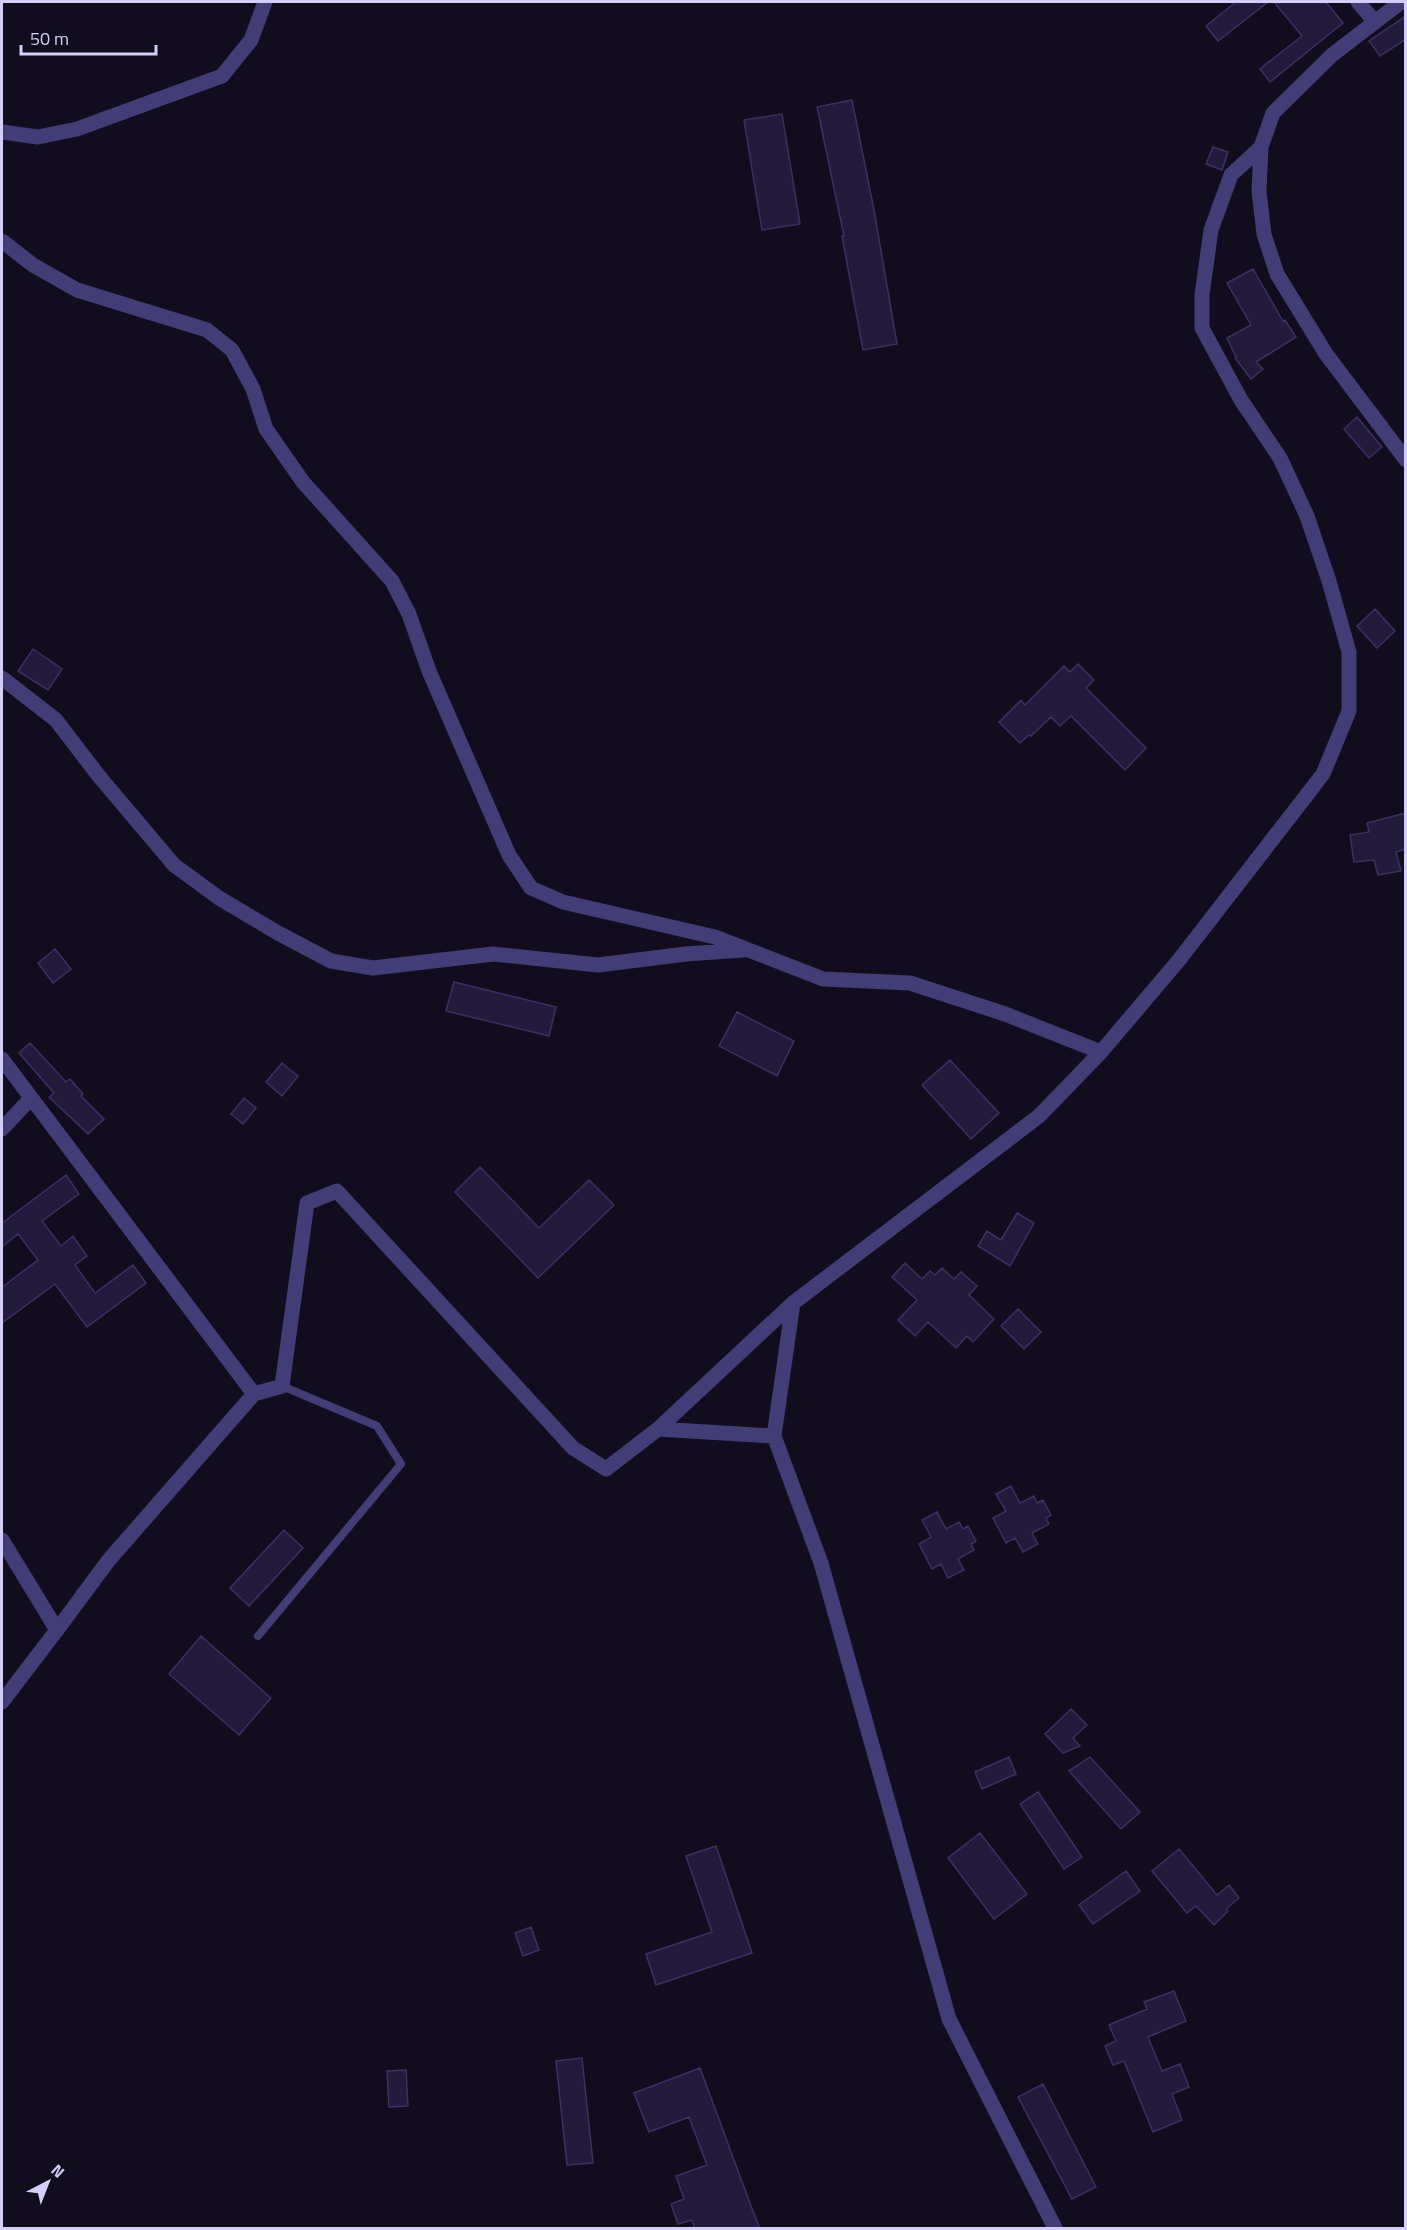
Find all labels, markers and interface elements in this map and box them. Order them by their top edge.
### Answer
scale bar [21,18,156,56]
text: 50 m [30,25,69,52]
north arrow [18,2152,78,2212]
text: N [46,2158,70,2183]

